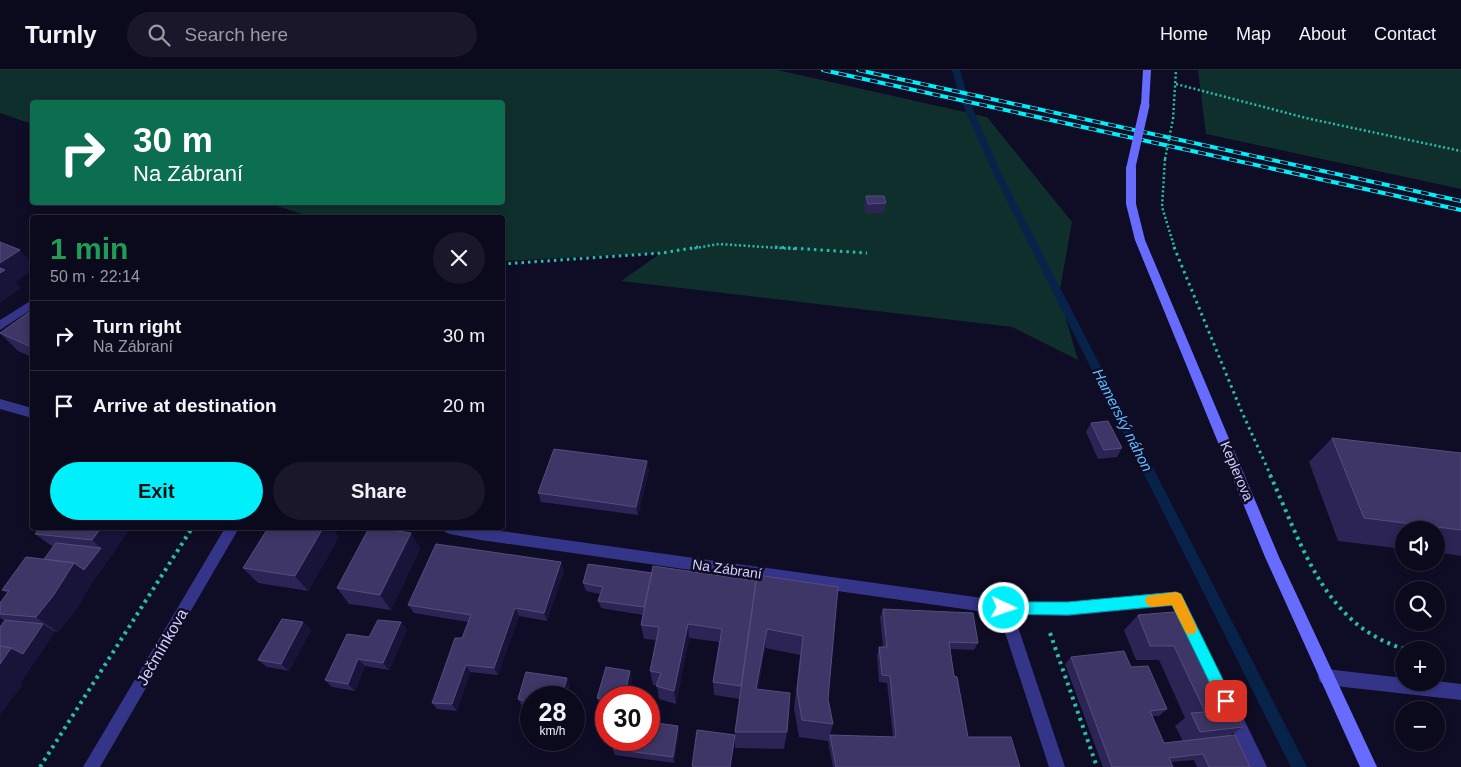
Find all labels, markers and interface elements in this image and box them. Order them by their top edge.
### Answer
search box [127,12,477,57]
text: Turnly [25,21,97,48]
icon: search [145,21,173,49]
text: Search here [185,24,288,45]
text: Home [1160,24,1208,44]
text: Map [1236,24,1271,44]
text: About [1299,24,1346,44]
text: Contact [1374,24,1436,44]
icon: right [50,120,115,185]
text: 30 m [133,120,213,159]
text: Na Zábraní [133,161,243,186]
text: 1 min [50,232,128,265]
button: close [433,232,485,284]
text: 50 m · 22:14 [50,268,140,285]
text: Turn right [93,316,181,337]
icon: right [50,322,78,350]
text: 30 m [443,325,485,346]
text: Na Zábraní [93,338,173,355]
water label: Hamerský náhon [1090,366,1156,474]
icon: arrive [50,392,78,420]
text: Arrive at destination [93,395,277,416]
text: 20 m [443,395,485,416]
street label: Keplerova [1217,439,1257,503]
button: Exit [50,462,263,520]
button: Share [273,462,485,520]
map controls [1395,521,1445,751]
button: sound [1395,521,1445,571]
street label: Na Zábraní [691,556,763,582]
position arrow [977,581,1029,633]
button: search [1395,581,1445,631]
street label: Ječmínkova [133,606,191,688]
button: + [1395,641,1445,691]
pin [1205,680,1247,722]
speed limit sign: 30 [595,686,660,751]
icon: arrive [1212,687,1240,715]
text: 28 [539,698,566,726]
button: − [1395,701,1445,751]
text: km/h [539,724,566,738]

